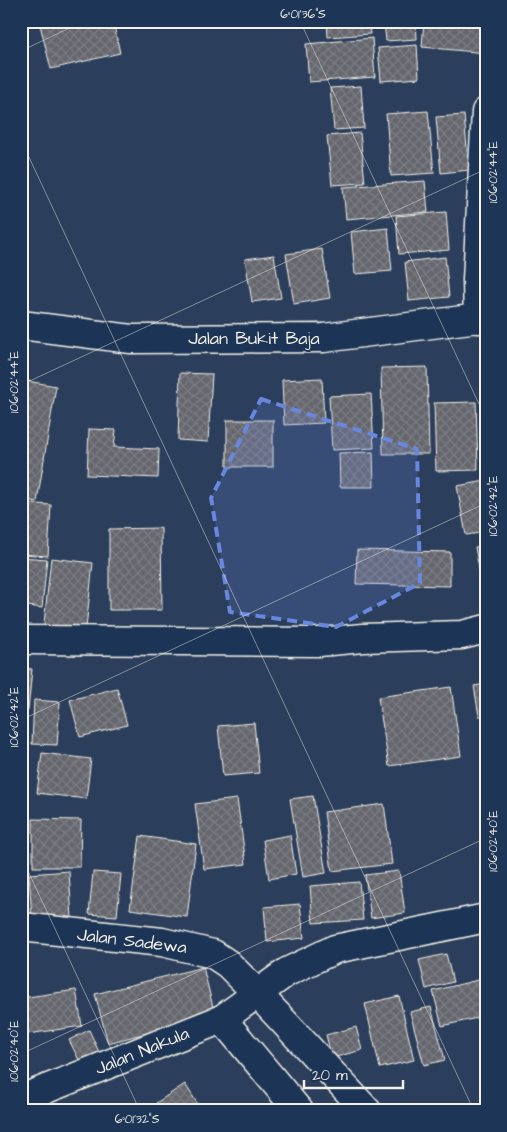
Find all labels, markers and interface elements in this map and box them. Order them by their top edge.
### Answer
text: 6°01'36"S [280,6,326,23]
text: 106°02'44"E [485,141,502,203]
street label: Jalan Bukit Baja [188,326,320,351]
text: 106°02'44"E [6,351,23,413]
text: 106°02'42"E [485,476,502,536]
text: 106°02'42"E [6,687,23,747]
text: 106°02'40"E [485,810,502,872]
street label: Jalan Sadewa [76,922,188,960]
text: 106°02'40"E [6,1020,23,1082]
street label: Jalan Nakula [91,1021,193,1081]
scale bar [304,1057,403,1089]
text: 20 m [312,1065,348,1086]
text: 6°01'32"S [115,1111,160,1128]

